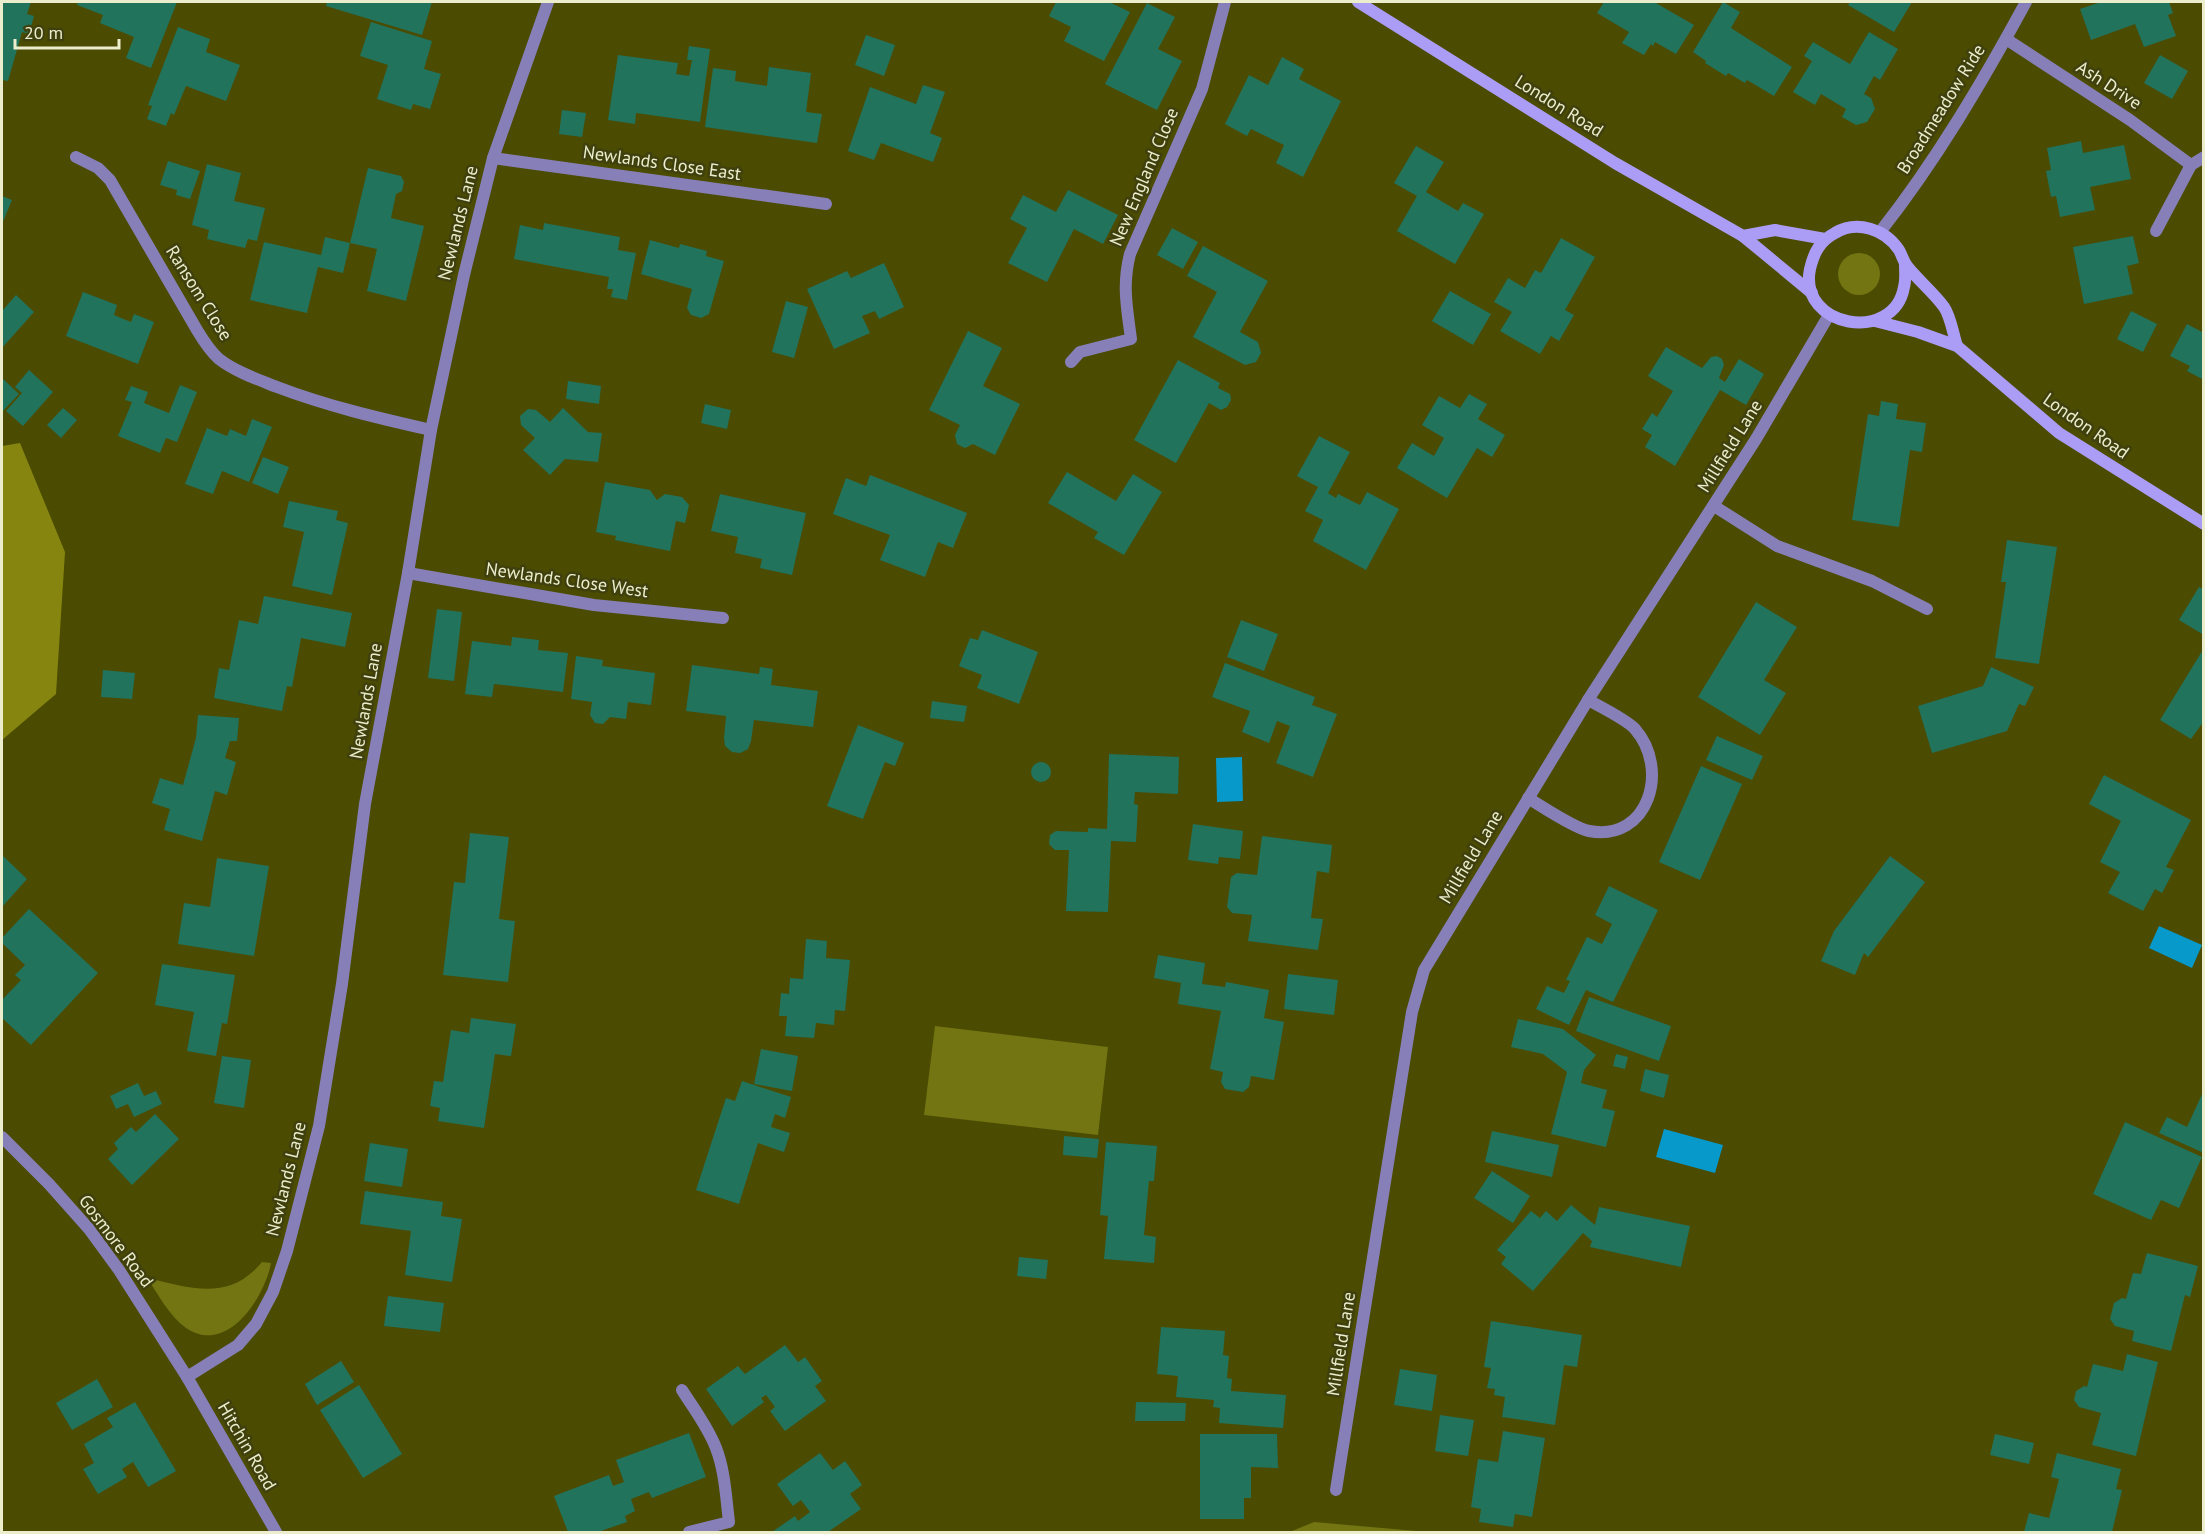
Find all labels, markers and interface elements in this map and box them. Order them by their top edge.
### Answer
scale bar [15,12,118,50]
text: 20 m [24,21,63,44]
street label: Broadmeadow Ride [1891,40,1990,178]
street label: Ash Drive [2072,55,2146,114]
street label: London Road [1511,69,1608,142]
street label: New England Close [1104,104,1183,250]
street label: Newlands Close East [582,140,743,185]
street label: Newlands Lane [432,163,483,283]
street label: Ransom Close [161,241,238,345]
street label: London Road [2039,388,2134,464]
street label: Millfield Lane [1692,395,1767,496]
street label: Newlands Close West [484,557,650,602]
street label: Newlands Lane [344,641,387,761]
street label: Millfield Lane [1434,806,1507,908]
street label: Newlands Lane [260,1119,311,1239]
street label: Gosmore Road [74,1190,159,1292]
street label: Millfield Lane [1321,1290,1360,1398]
street label: Hitchin Road [213,1397,282,1494]

